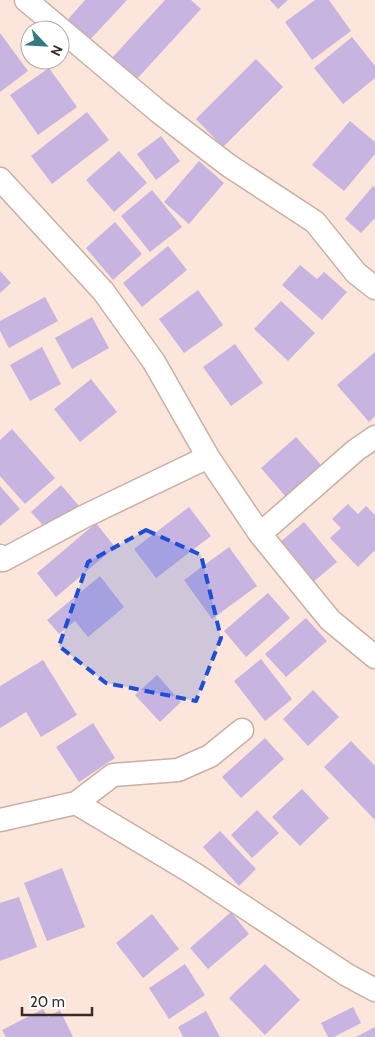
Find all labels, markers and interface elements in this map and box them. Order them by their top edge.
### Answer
north arrow [20,20,70,70]
text: N [47,42,67,59]
scale bar [22,984,92,1016]
text: 20 m [30,993,65,1011]

